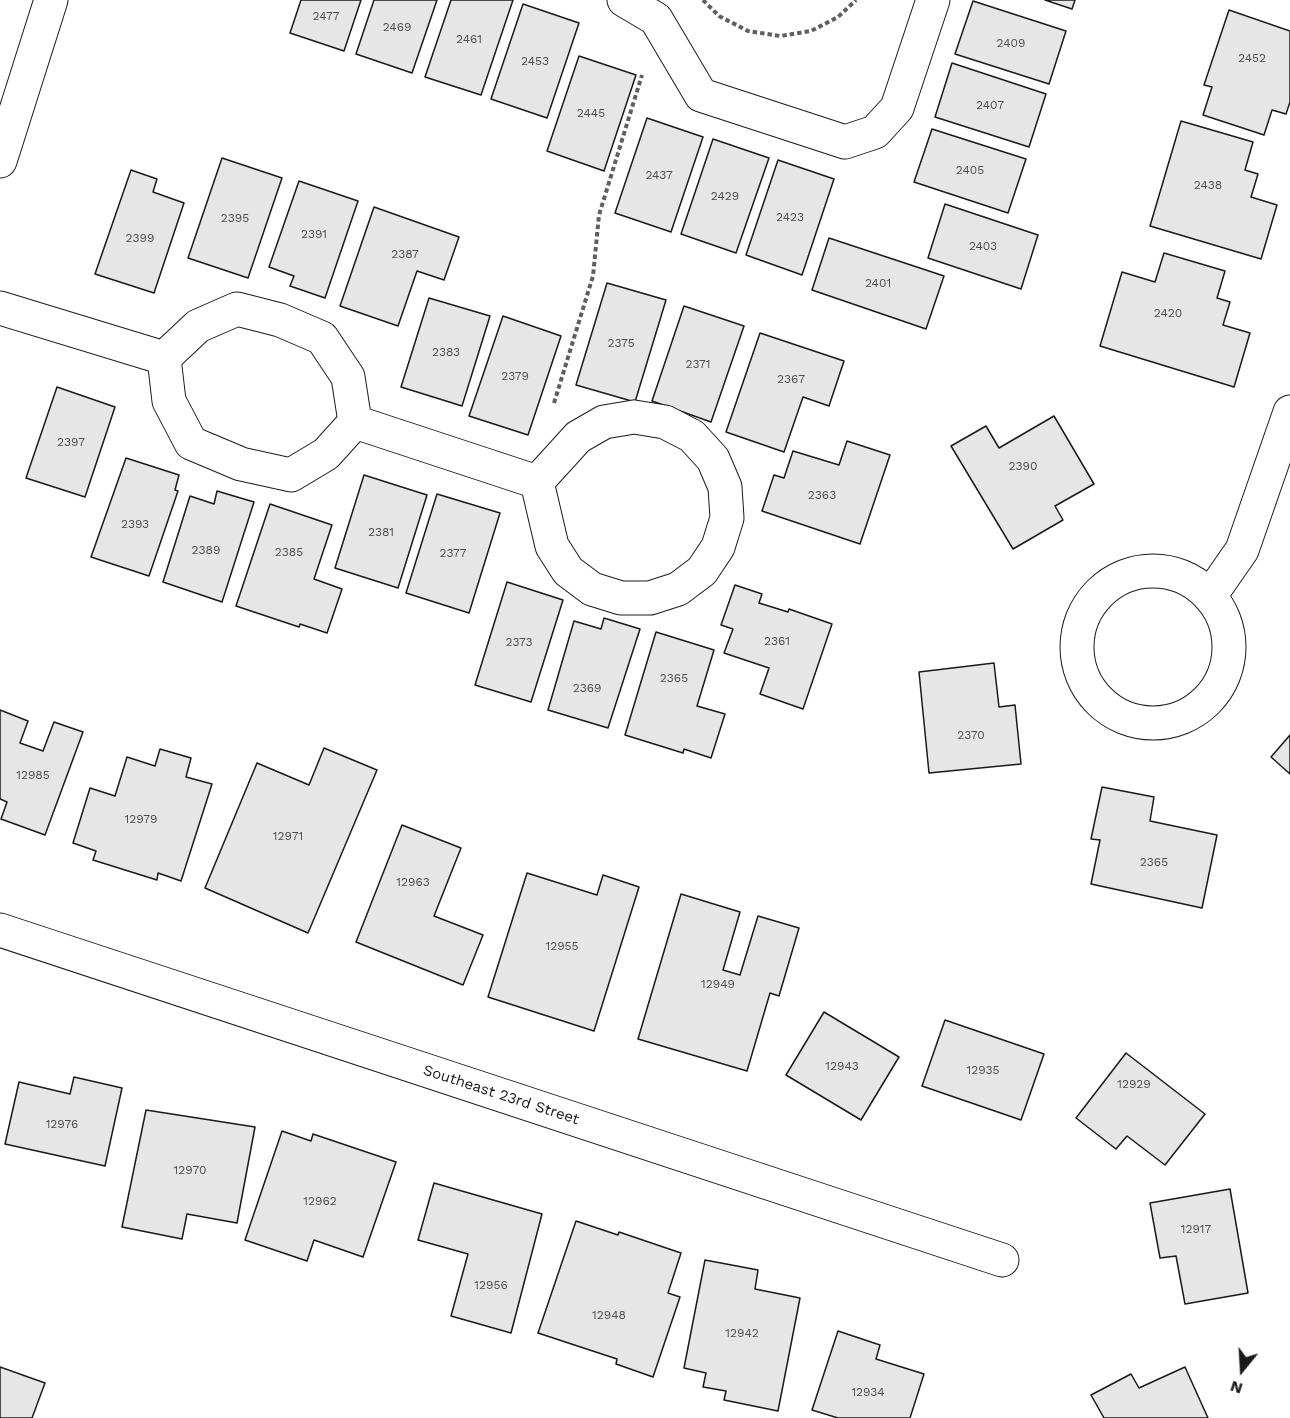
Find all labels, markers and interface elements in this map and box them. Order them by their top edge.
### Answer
house number: 2477 [313,9,339,23]
house number: 2469 [383,20,411,34]
house number: 2461 [456,32,482,46]
house number: 2409 [997,36,1025,50]
house number: 2452 [1238,51,1266,65]
house number: 2453 [521,54,549,68]
house number: 2407 [976,98,1004,112]
house number: 2445 [577,106,605,120]
house number: 2405 [956,163,984,177]
house number: 2437 [645,168,673,182]
house number: 2438 [1194,178,1222,192]
house number: 2429 [711,189,739,203]
house number: 2423 [776,210,804,224]
house number: 2395 [221,211,249,225]
house number: 2391 [301,227,327,241]
house number: 2399 [126,231,154,245]
house number: 2403 [969,239,997,253]
house number: 2387 [391,247,419,261]
house number: 2401 [865,276,891,290]
house number: 2420 [1154,306,1182,320]
house number: 2375 [607,336,635,350]
house number: 2383 [432,345,460,359]
house number: 2371 [686,357,710,371]
house number: 2379 [501,369,529,383]
house number: 2367 [777,372,805,386]
house number: 2397 [57,435,85,449]
house number: 2390 [1009,459,1037,473]
house number: 2363 [808,488,836,502]
house number: 2393 [121,517,149,531]
house number: 2381 [368,525,394,539]
house number: 2389 [192,543,220,557]
house number: 2385 [275,545,303,559]
house number: 2377 [440,546,466,560]
house number: 2361 [764,634,790,648]
house number: 2373 [505,635,533,649]
house number: 2365 [660,671,688,685]
house number: 2369 [573,681,601,695]
house number: 2370 [957,728,985,742]
house number: 12985 [16,768,50,782]
house number: 12979 [125,812,157,826]
house number: 12971 [273,829,303,843]
house number: 2365 [1140,855,1168,869]
house number: 12963 [396,875,430,889]
house number: 12955 [545,939,579,953]
house number: 12949 [701,977,735,991]
house number: 12943 [825,1059,859,1073]
street label: Southeast 23rd Street [421,1061,581,1129]
house number: 12935 [967,1063,999,1077]
house number: 12929 [1117,1077,1151,1091]
house number: 12976 [46,1117,78,1131]
house number: 12970 [174,1163,206,1177]
house number: 12962 [303,1194,337,1208]
house number: 12917 [1181,1222,1211,1236]
house number: 12956 [474,1278,508,1292]
house number: 12948 [592,1308,626,1322]
house number: 12942 [725,1326,759,1340]
north arrow [1212,1340,1272,1400]
text: N [1228,1377,1245,1398]
house number: 12934 [851,1385,885,1399]

